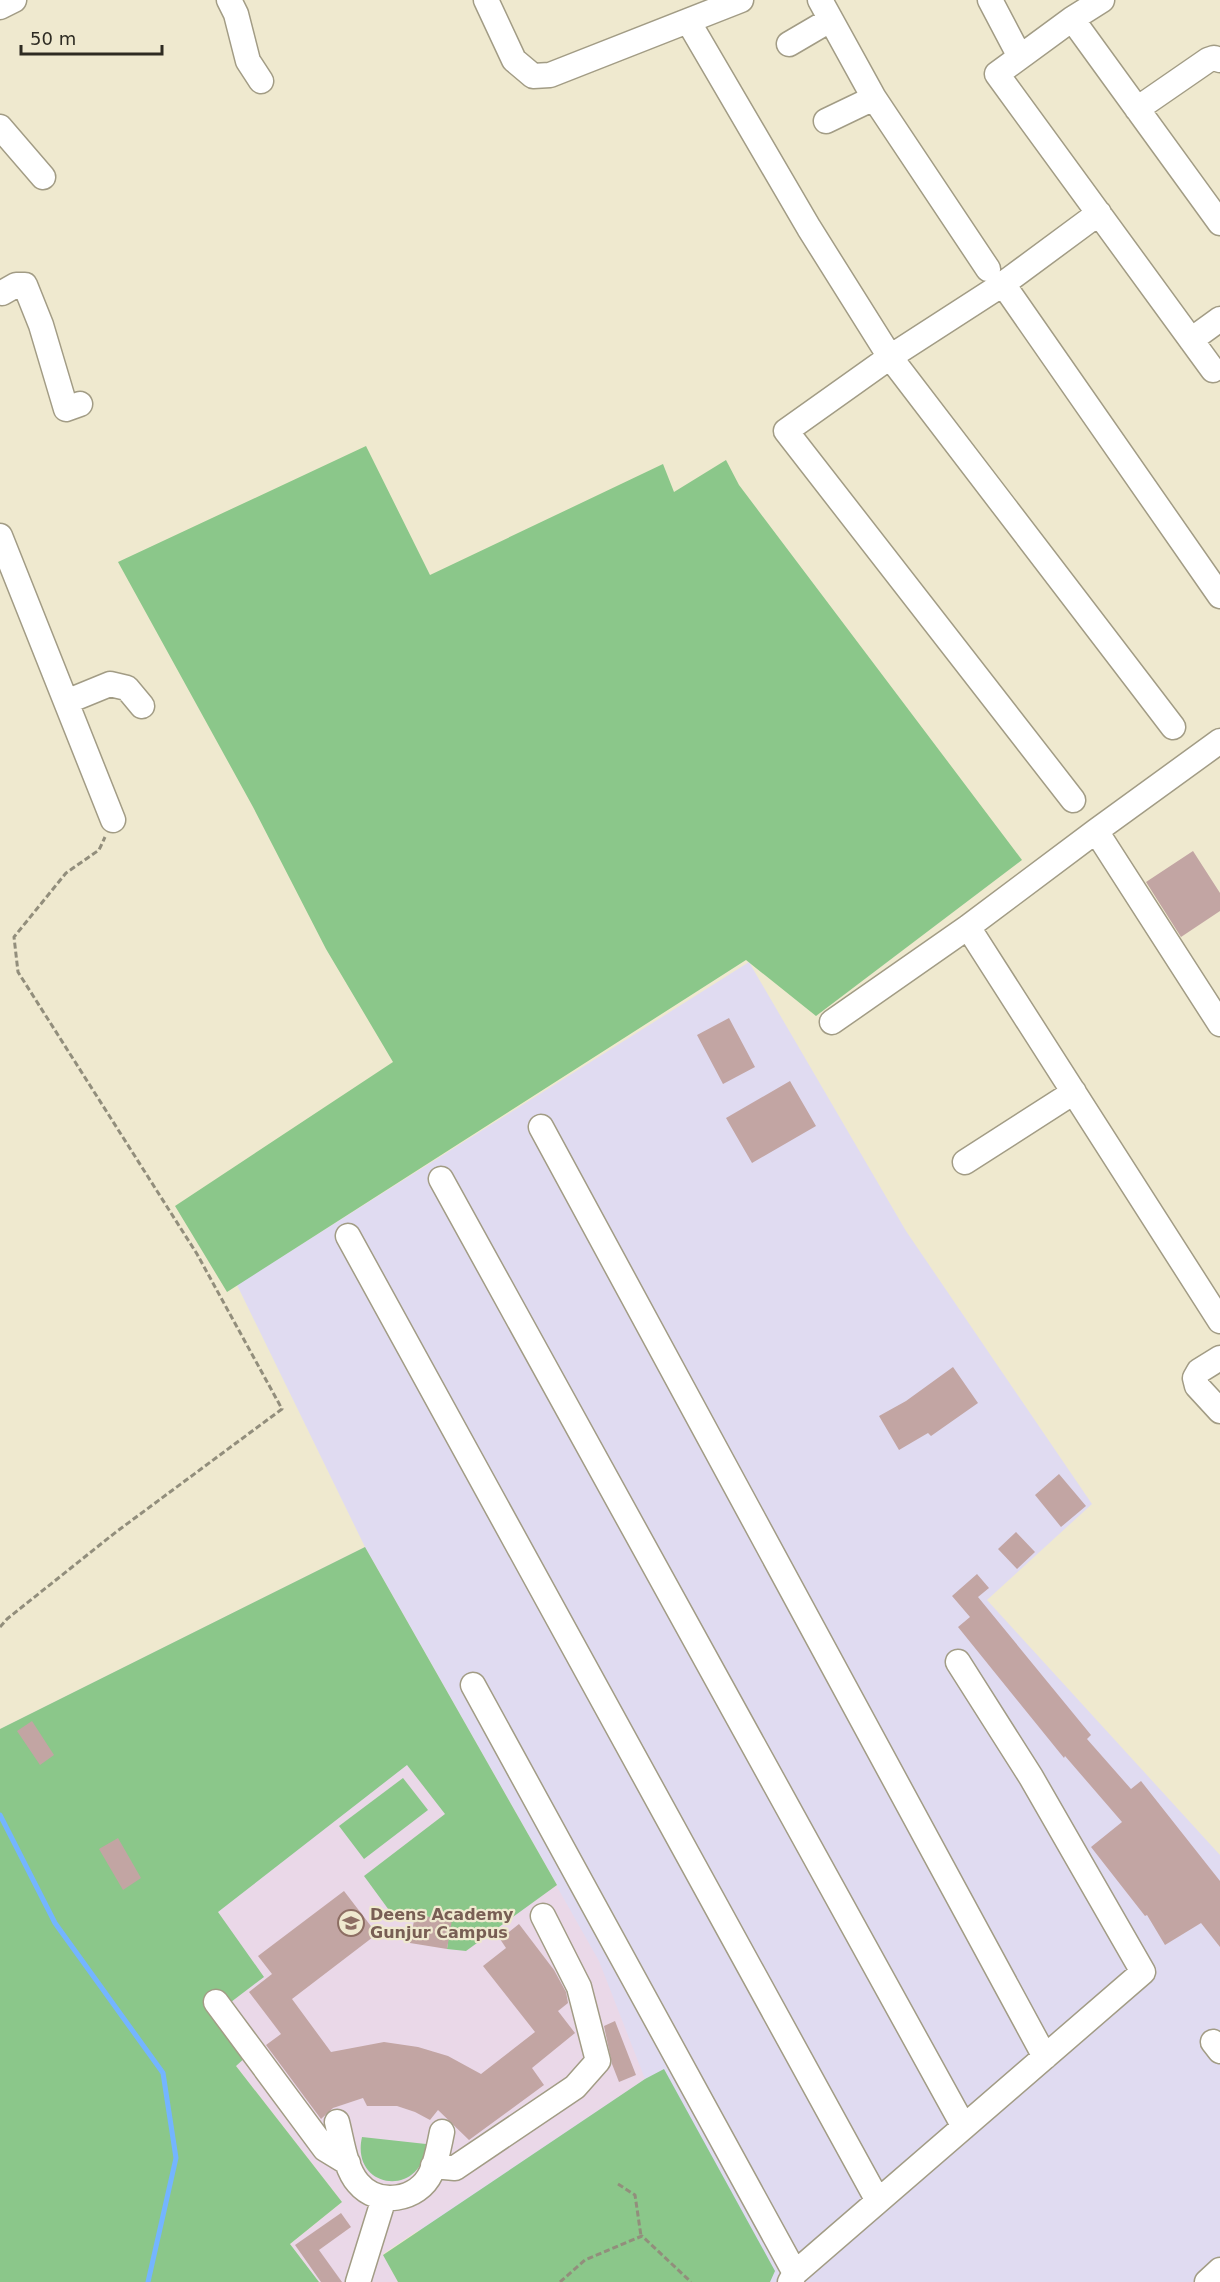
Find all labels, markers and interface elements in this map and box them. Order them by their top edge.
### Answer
scale bar [21,18,162,56]
text: 50 m [30,28,76,49]
place label: Deens Academy Gunjur Campus [370,1905,514,1942]
school or university icon: Deens Academy Gunjur Campus [336,1908,366,1938]

